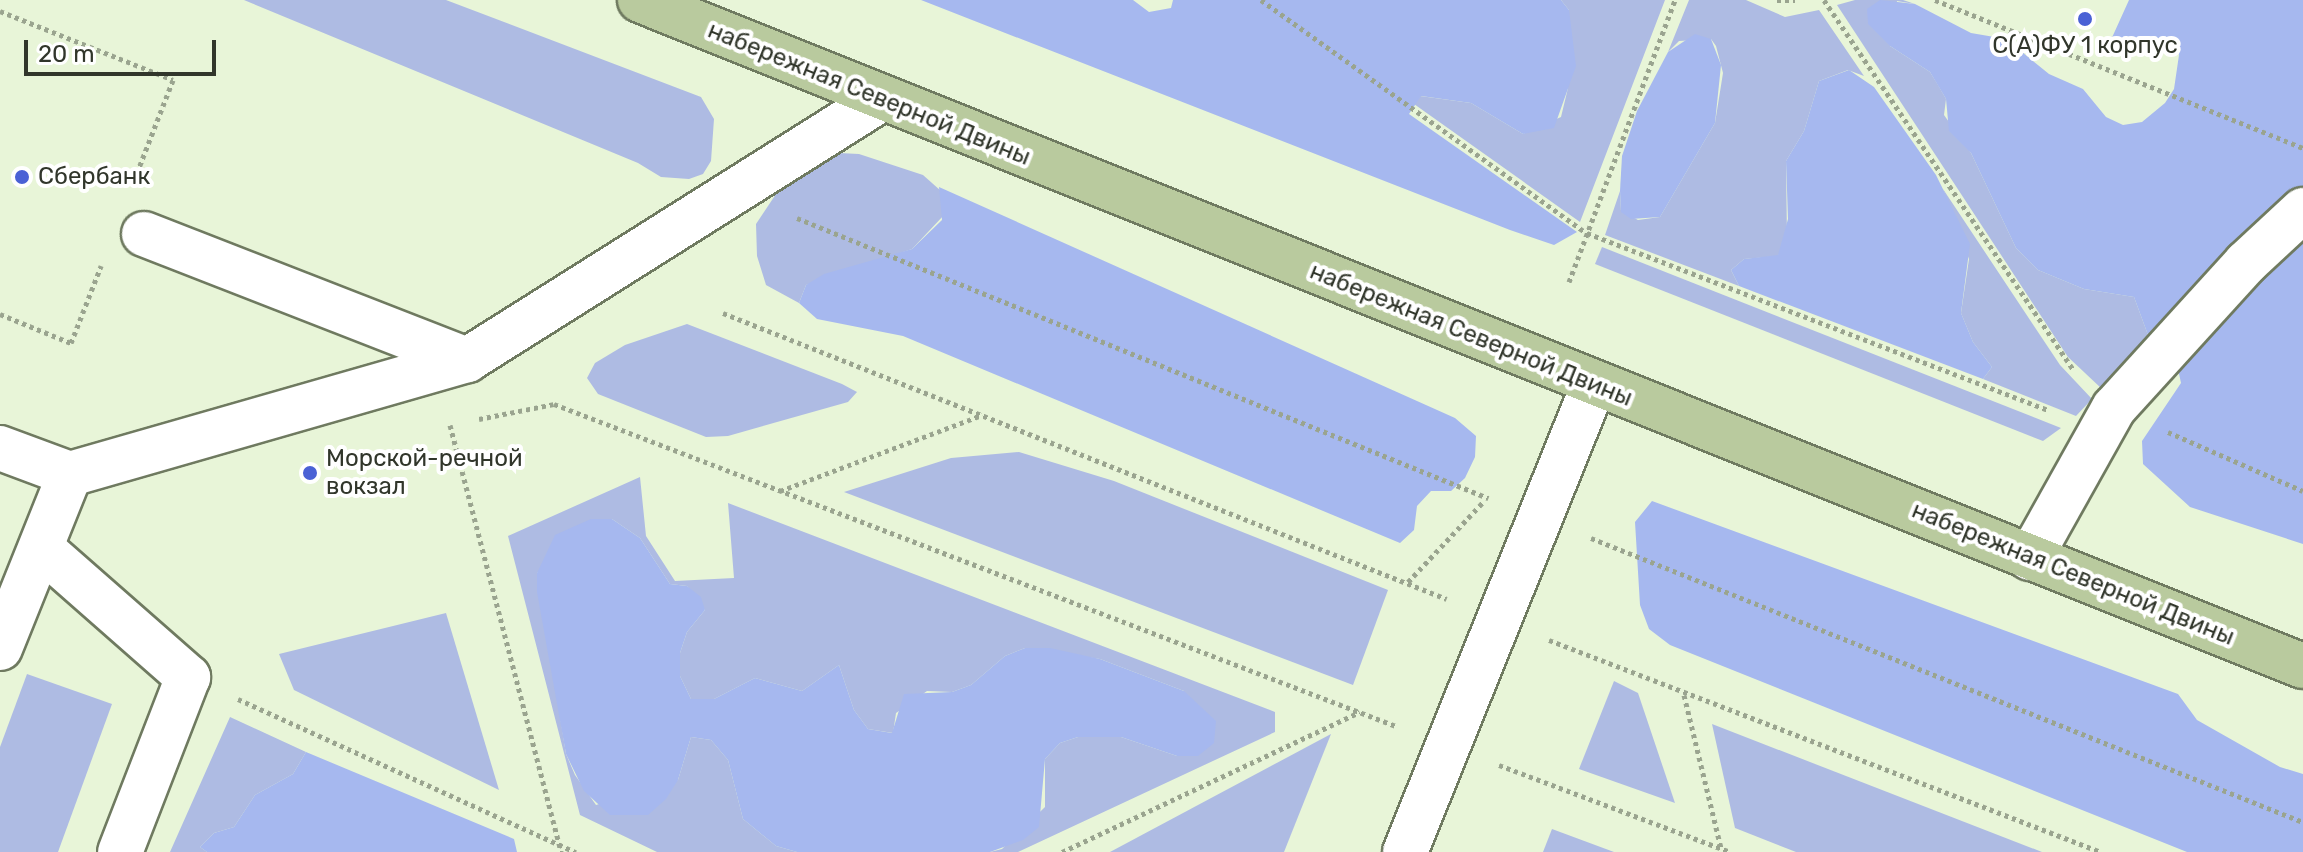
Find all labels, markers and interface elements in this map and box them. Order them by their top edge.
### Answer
marker: С(А)ФУ 1 корпус [2076,10,2094,28]
street label: набережная Северной Двины [704,16,1034,172]
scale bar [28,24,220,74]
place label: С(А)ФУ 1 корпус [1992,32,2178,60]
text: 20 m [38,40,95,68]
place label: Сбербанк [38,163,150,191]
marker: Сбербанк [13,168,31,186]
street label: набережная Северной Двины [1306,257,1636,413]
place label: Морской-речной вокзал [326,445,523,501]
marker: Морской-речной вокзал [301,464,319,482]
street label: набережная Северной Двины [1908,496,2238,652]

